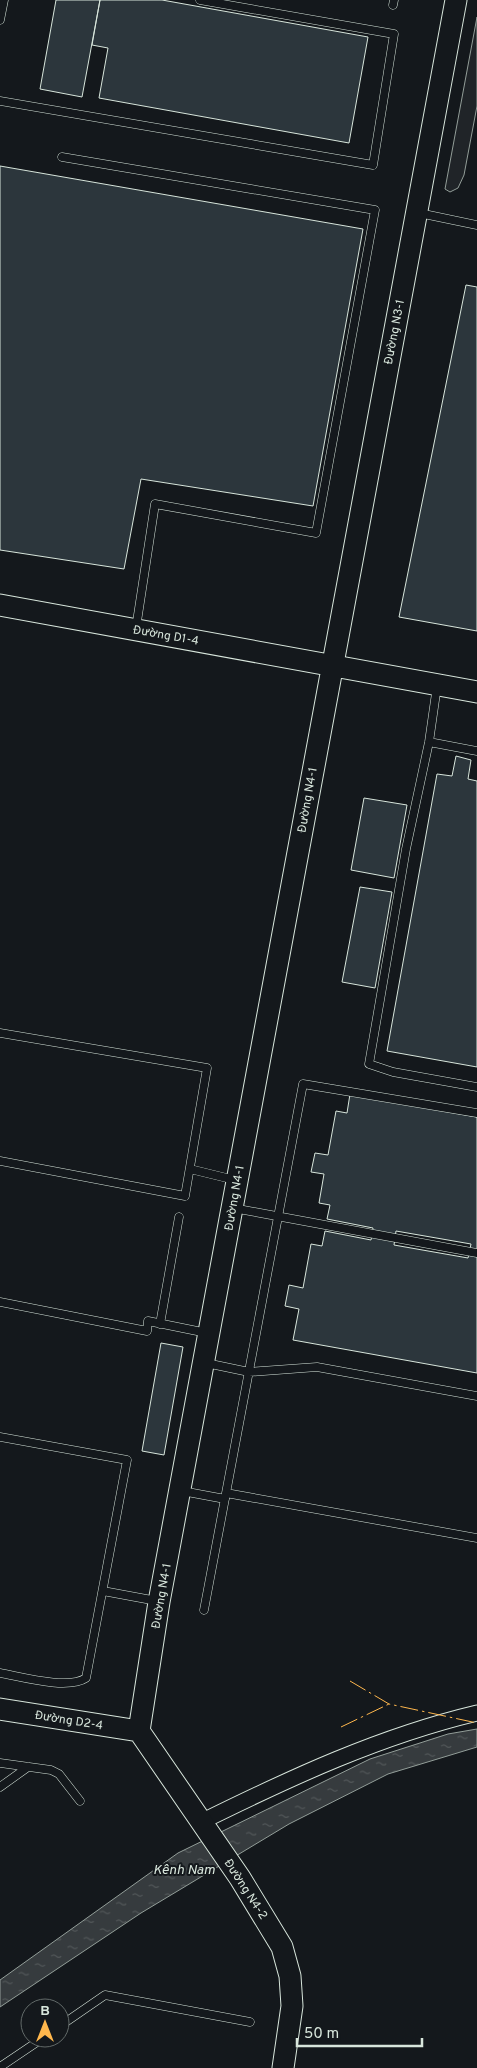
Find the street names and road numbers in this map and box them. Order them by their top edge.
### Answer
street label: Đường N3-1 [381,298,409,366]
street label: Đường D1-4 [132,622,200,650]
street label: Đường N4-1 [294,766,322,834]
street label: Đường N4-1 [221,1164,249,1232]
street label: Đường N4-1 [148,1562,176,1630]
street label: Đường D2-4 [34,1708,104,1734]
street label: Đường N4-2 [220,1856,271,1923]

